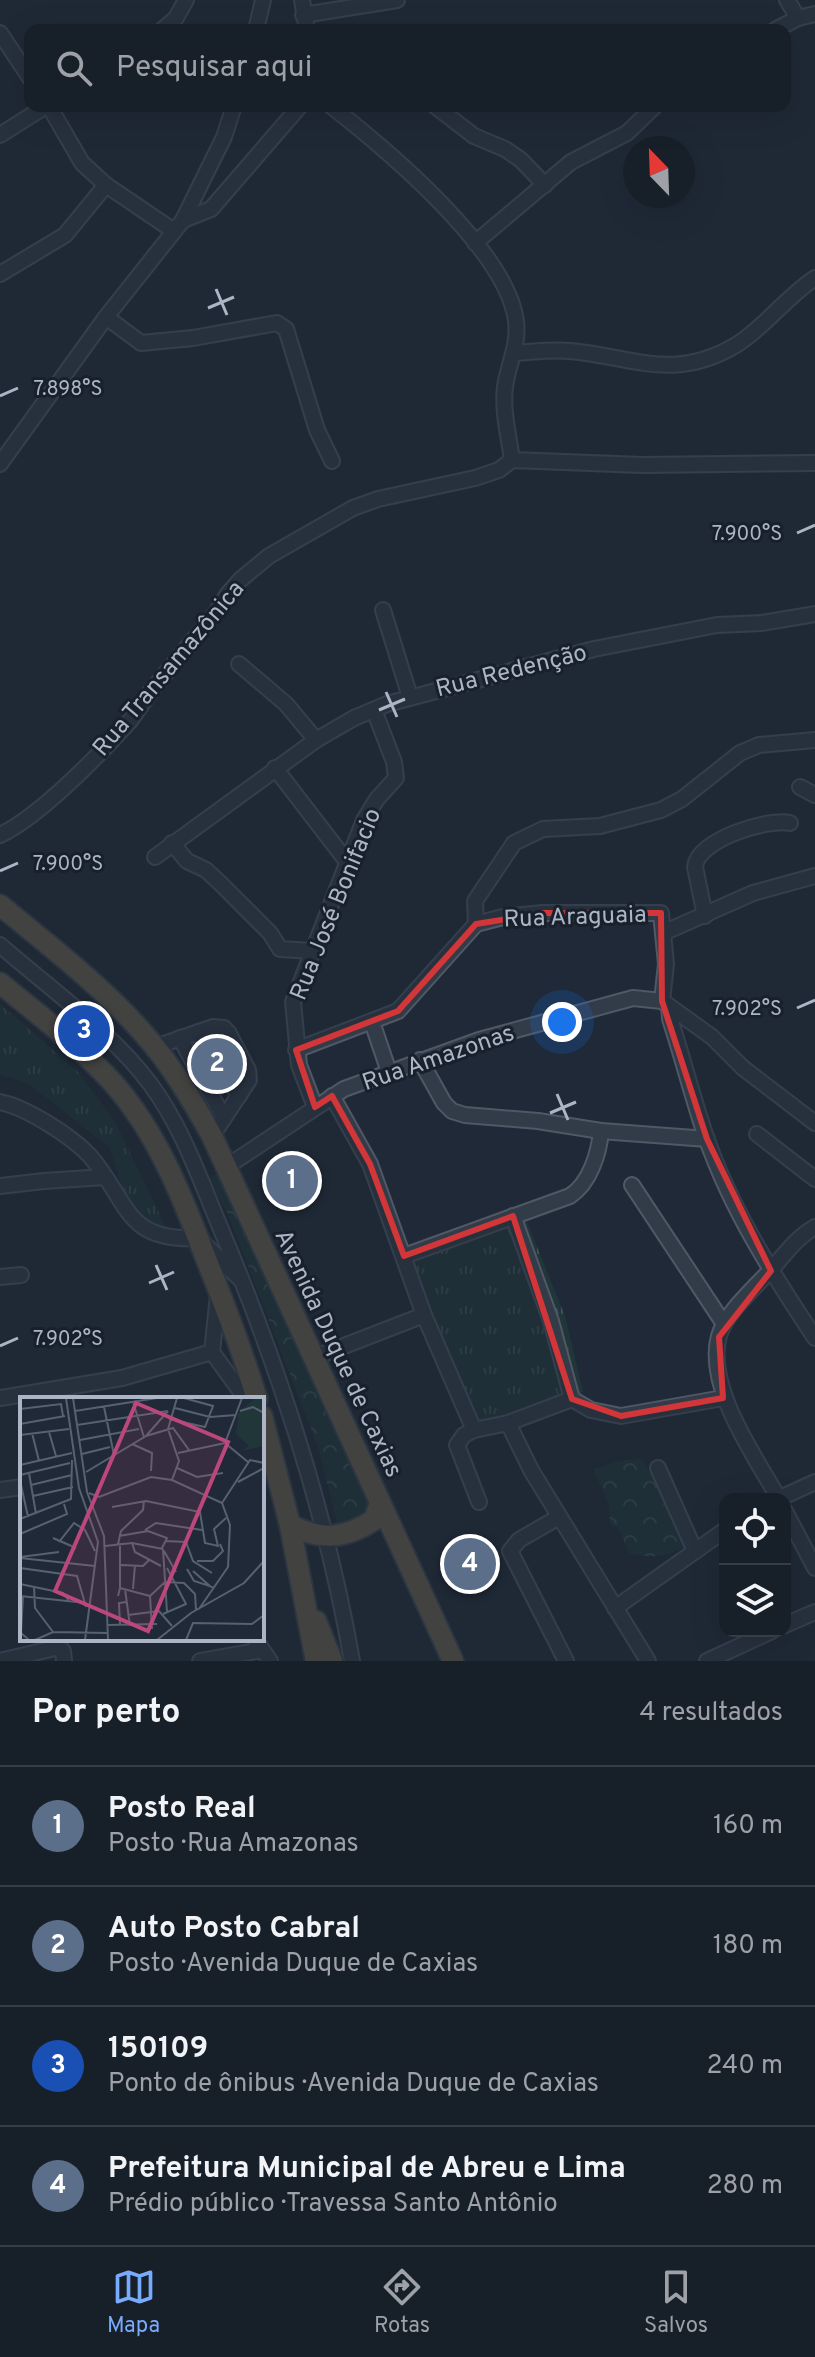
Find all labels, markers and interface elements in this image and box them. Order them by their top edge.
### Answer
search box [24,24,791,112]
icon: search [52,46,96,90]
text: Pesquisar aqui [116,50,312,87]
north arrow [623,136,695,208]
text: 7.898°S [33,377,103,403]
text: 7.900°S [712,522,782,548]
street label: Rua Transamazônica [87,575,252,763]
street label: Rua Redenção [433,639,590,705]
street label: Rua José Bonifacio [285,804,389,1005]
text: 7.900°S [33,852,103,878]
street label: Rua Araguaia [503,901,647,935]
text: 7.902°S [712,997,782,1023]
pin: 3 [58,1001,110,1061]
your location [542,1002,582,1042]
street label: Rua Amazonas [359,1019,519,1099]
pin: 2 [191,1034,243,1094]
pin: 1 [266,1151,318,1211]
street label: Avenida Duque de Caxias [267,1225,408,1483]
text: 7.902°S [33,1327,103,1353]
inset map [20,1397,264,1641]
map controls [719,1493,791,1637]
button: locate [719,1493,791,1565]
pin: 4 [444,1534,496,1594]
button: layers [719,1565,791,1637]
text: Por perto [32,1692,181,1735]
text: 4 resultados [639,1697,783,1730]
text: Posto Real [108,1791,256,1828]
text: 1 [53,1810,63,1843]
text: 160 m [713,1810,783,1843]
text: Posto · Rua Amazonas [108,1828,359,1861]
text: Auto Posto Cabral [108,1911,360,1948]
text: 2 [50,1930,66,1963]
text: 180 m [713,1930,783,1963]
text: Posto · Avenida Duque de Caxias [108,1948,478,1981]
text: 150109 [108,2031,208,2068]
text: 3 [50,2050,66,2083]
text: 240 m [706,2050,783,2083]
text: Ponto de ônibus · Avenida Duque de Caxias [108,2068,599,2101]
text: Prefeitura Municipal de Abreu e Lima [108,2151,626,2188]
text: 4 [50,2170,66,2203]
text: 280 m [707,2170,783,2203]
text: Prédio público · Travessa Santo Antônio [108,2188,558,2221]
tab: Mapa [107,2265,160,2340]
tab: Rotas [374,2265,430,2340]
tab: Salvos [644,2265,708,2340]

